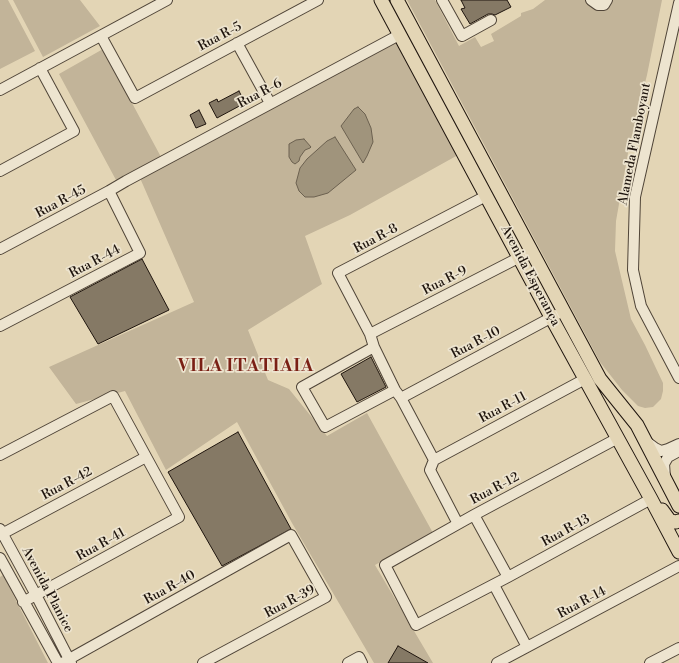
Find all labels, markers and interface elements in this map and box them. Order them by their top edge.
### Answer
street label: Rua R-5 [196,19,244,55]
street label: Rua R-6 [235,76,285,112]
street label: Alameda Flamboyant [616,82,654,206]
street label: Rua R-45 [33,182,89,222]
street label: Rua R-8 [351,221,401,257]
street label: Avenida Esperança [497,223,563,329]
street label: Rua R-44 [67,242,123,282]
street label: Rua R-9 [420,263,470,299]
street label: Rua R-10 [449,323,503,363]
district label: VILA ITATIAIA [178,357,314,377]
street label: Rua R-11 [477,389,529,427]
street label: Rua R-42 [39,464,95,504]
street label: Rua R-12 [468,470,522,508]
street label: Rua R-13 [539,511,593,551]
street label: Rua R-41 [74,525,128,565]
street label: Avenida Planice [18,545,76,635]
street label: Rua R-40 [142,568,198,608]
street label: Rua R-39 [262,582,318,622]
street label: Rua R-14 [555,584,609,622]

